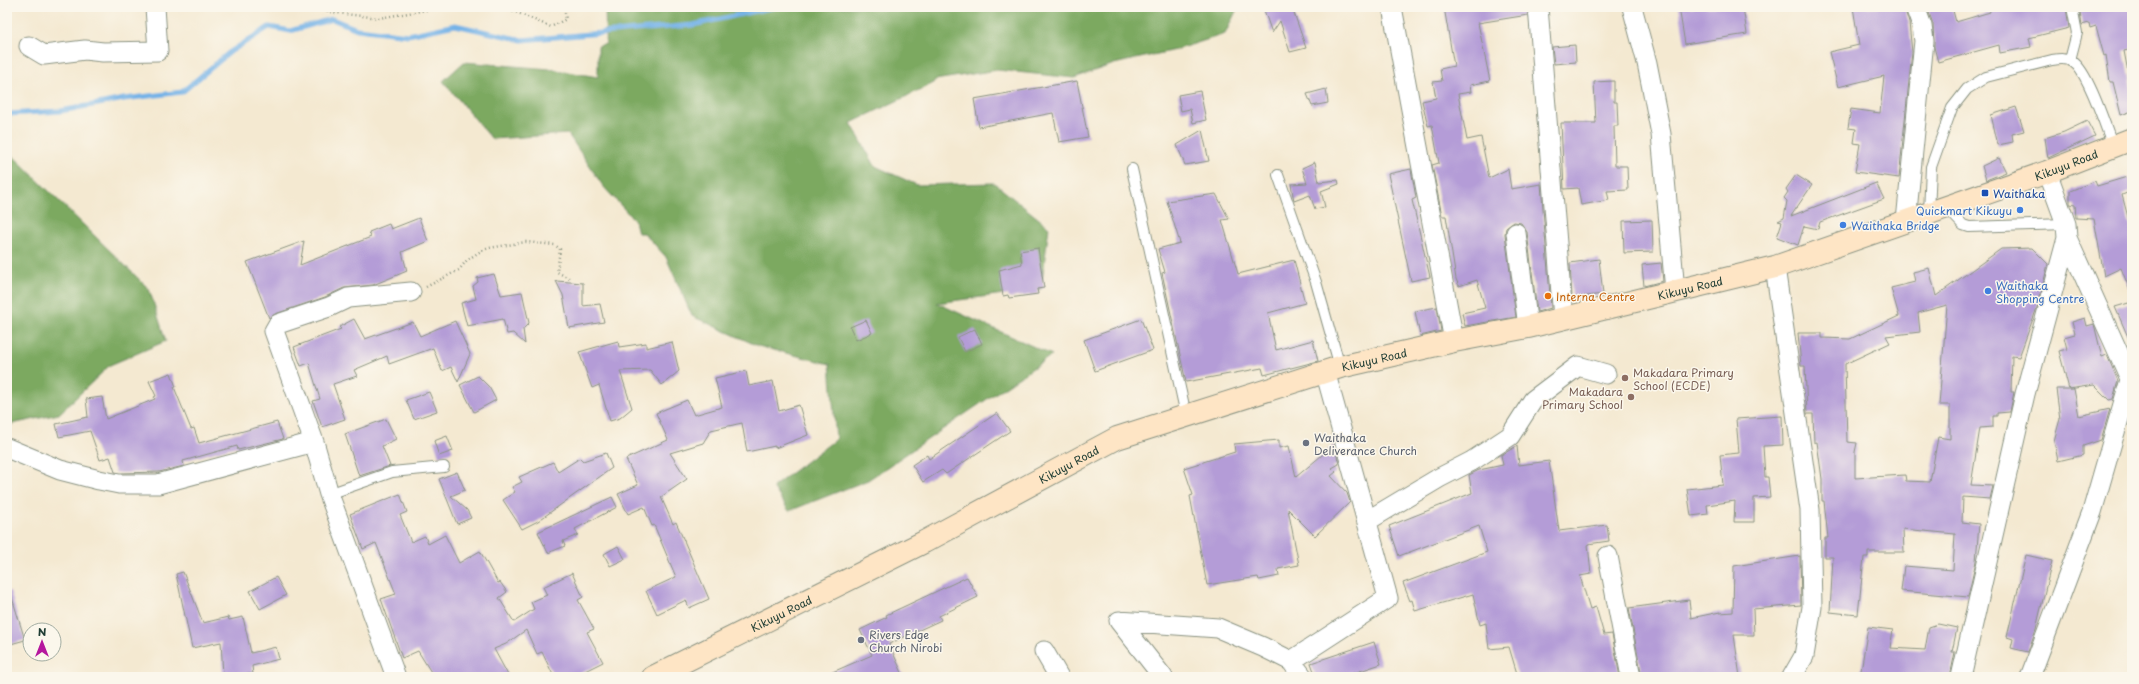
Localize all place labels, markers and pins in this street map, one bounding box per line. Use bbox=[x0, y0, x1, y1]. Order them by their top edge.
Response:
place label: Waithaka bbox=[1993, 185, 2045, 202]
marker: Waithaka bbox=[1980, 188, 1990, 198]
place label: Quickmart Kikuyu bbox=[1916, 202, 2012, 219]
marker: Quickmart Kikuyu bbox=[2015, 205, 2025, 215]
place label: Waithaka Bridge bbox=[1851, 217, 1940, 234]
marker: Waithaka Bridge bbox=[1838, 220, 1848, 230]
place label: Waithaka Shopping Centre bbox=[1996, 277, 2084, 307]
marker: Waithaka Shopping Centre bbox=[1983, 286, 1993, 296]
place label: Interna Centre bbox=[1556, 288, 1635, 305]
marker: Interna Centre bbox=[1543, 291, 1553, 301]
place label: Makadara Primary School (ECDE) bbox=[1633, 364, 1734, 394]
marker: Makadara Primary School (ECDE) bbox=[1620, 373, 1630, 383]
place label: Makadara Primary School bbox=[1542, 383, 1623, 413]
marker: Makadara Primary School bbox=[1626, 392, 1636, 402]
place label: Waithaka Deliverance Church bbox=[1314, 429, 1417, 459]
marker: Waithaka Deliverance Church bbox=[1301, 438, 1311, 448]
place label: Rivers Edge Church Nirobi bbox=[869, 626, 942, 656]
marker: Rivers Edge Church Nirobi bbox=[856, 635, 866, 645]

